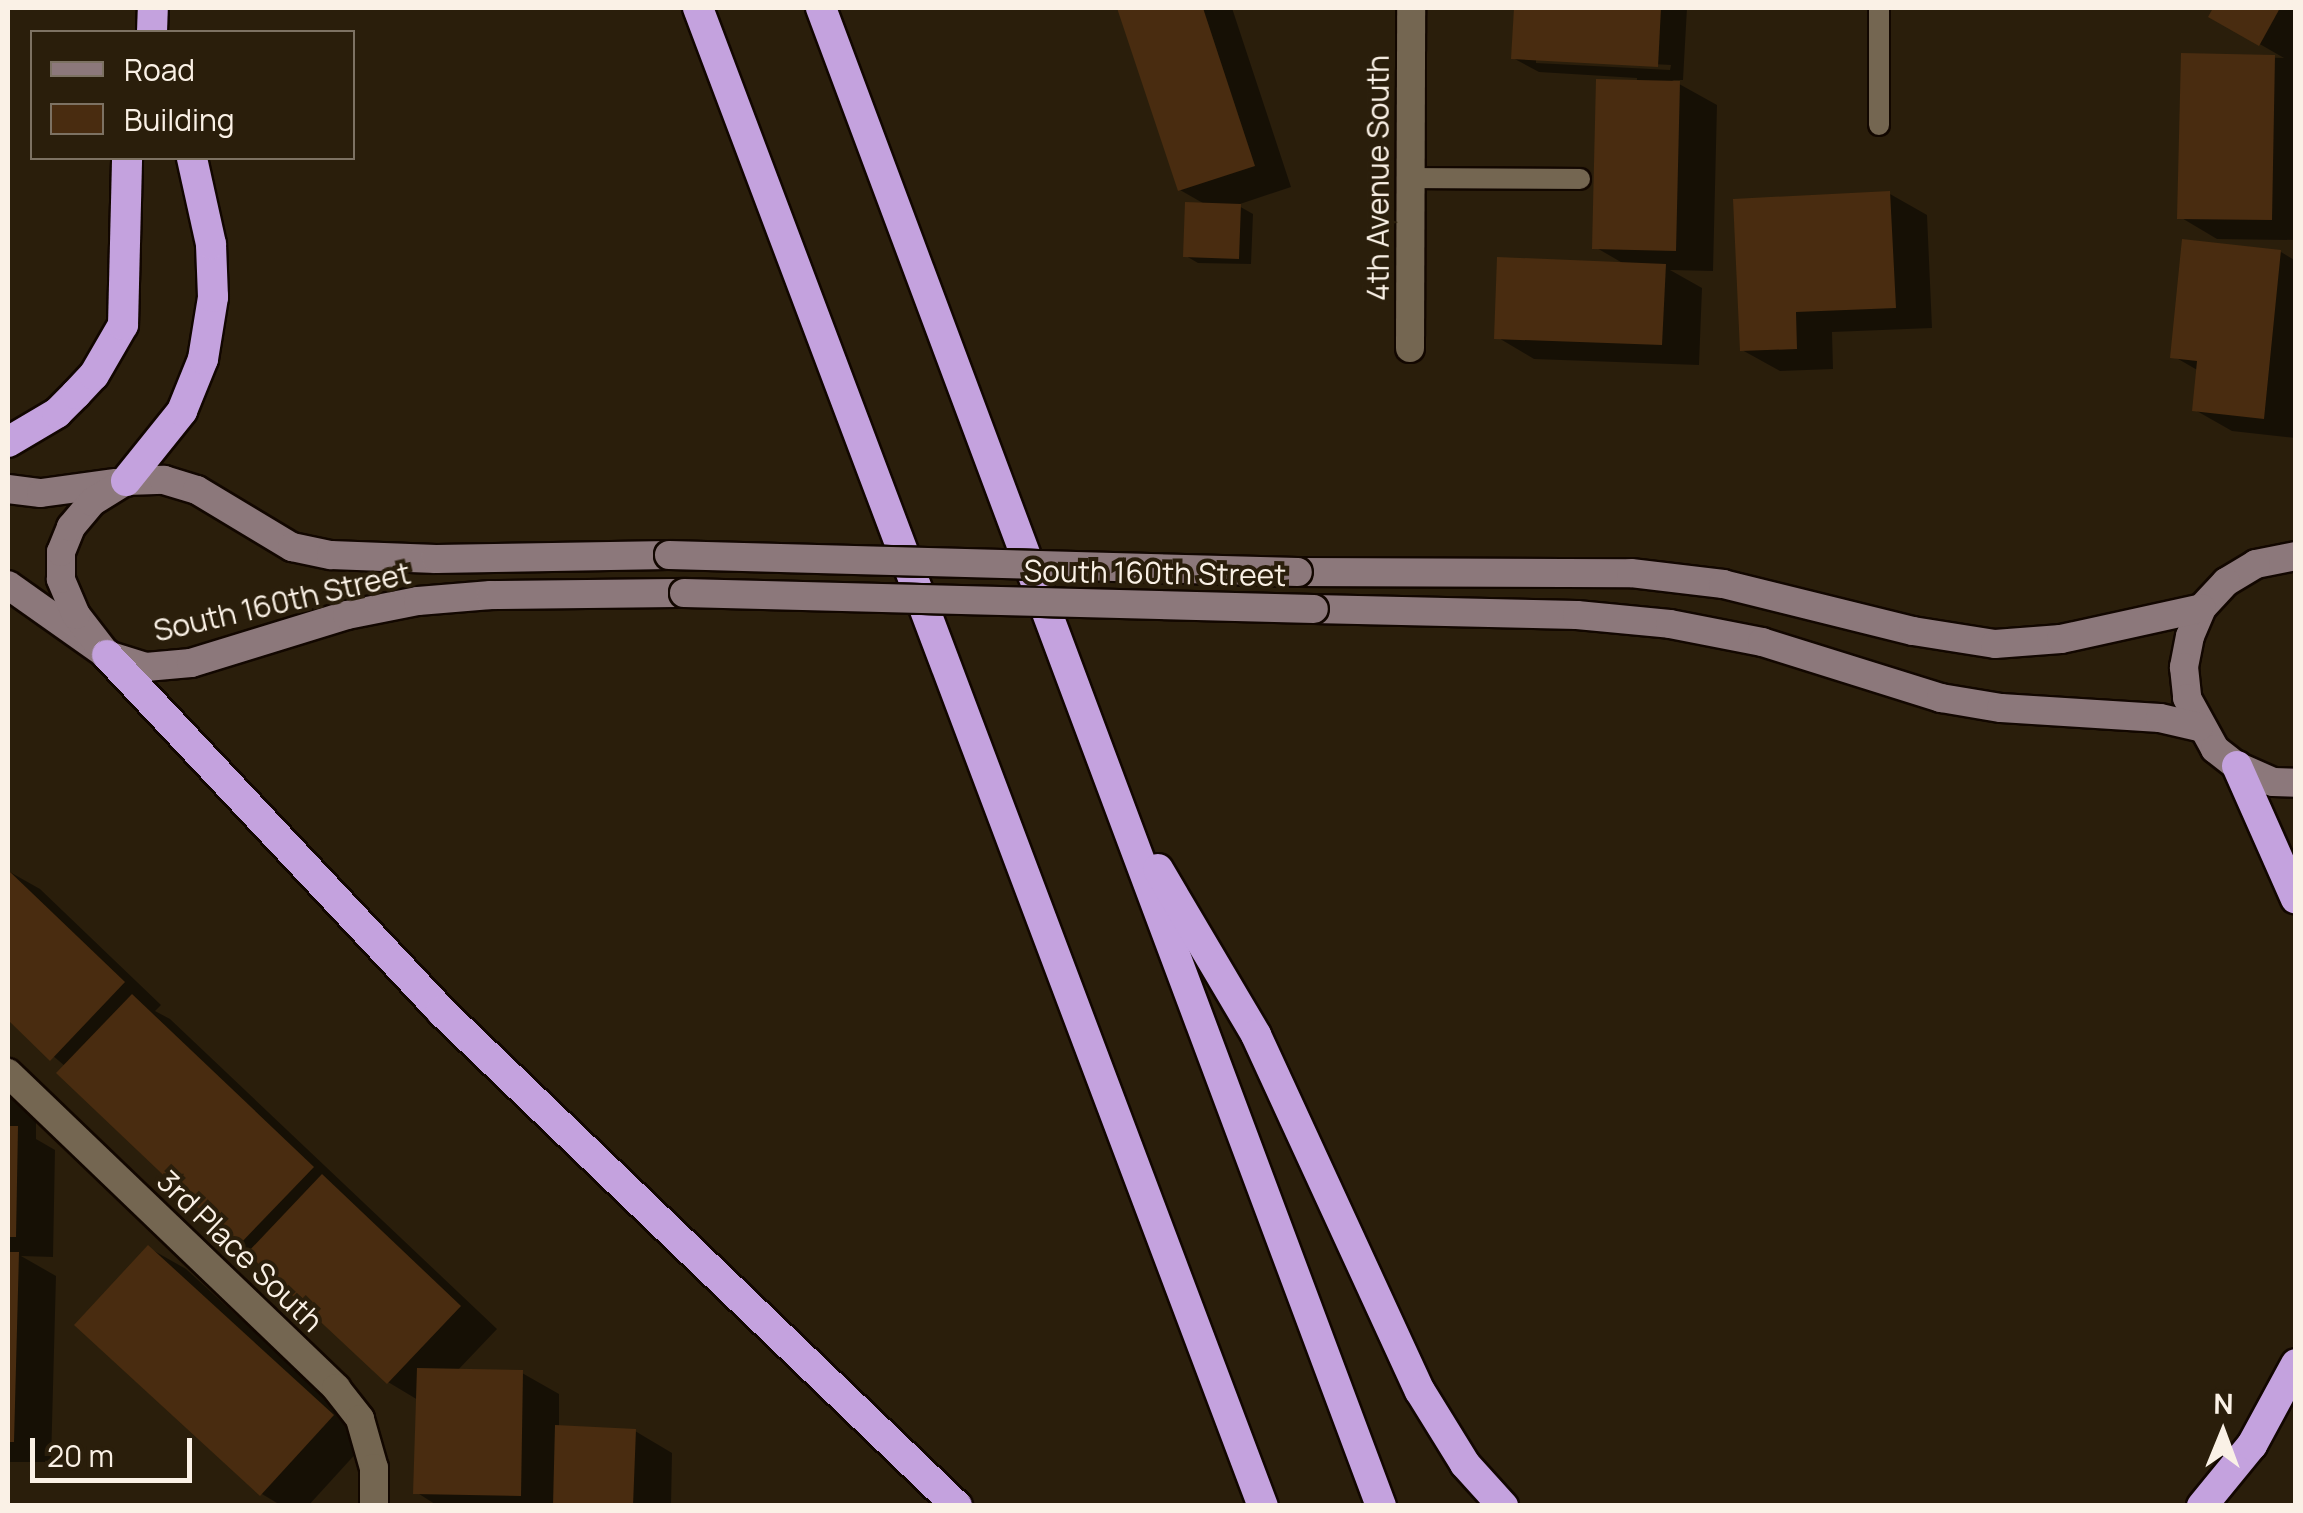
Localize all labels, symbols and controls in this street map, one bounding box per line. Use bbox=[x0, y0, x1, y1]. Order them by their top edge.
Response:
legend bbox=[30, 30, 355, 160]
text: Road bbox=[124, 49, 195, 90]
street label: 4th Avenue South bbox=[1360, 55, 1396, 301]
text: Building bbox=[124, 99, 235, 140]
street label: South 160th Street bbox=[1023, 553, 1287, 593]
street label: South 160th Street bbox=[150, 555, 414, 649]
street label: 3rd Place South bbox=[150, 1163, 330, 1339]
north arrow bbox=[2173, 1383, 2273, 1483]
text: N bbox=[2213, 1384, 2234, 1422]
scale bar bbox=[35, 1418, 198, 1480]
text: 20 m bbox=[47, 1435, 114, 1476]

